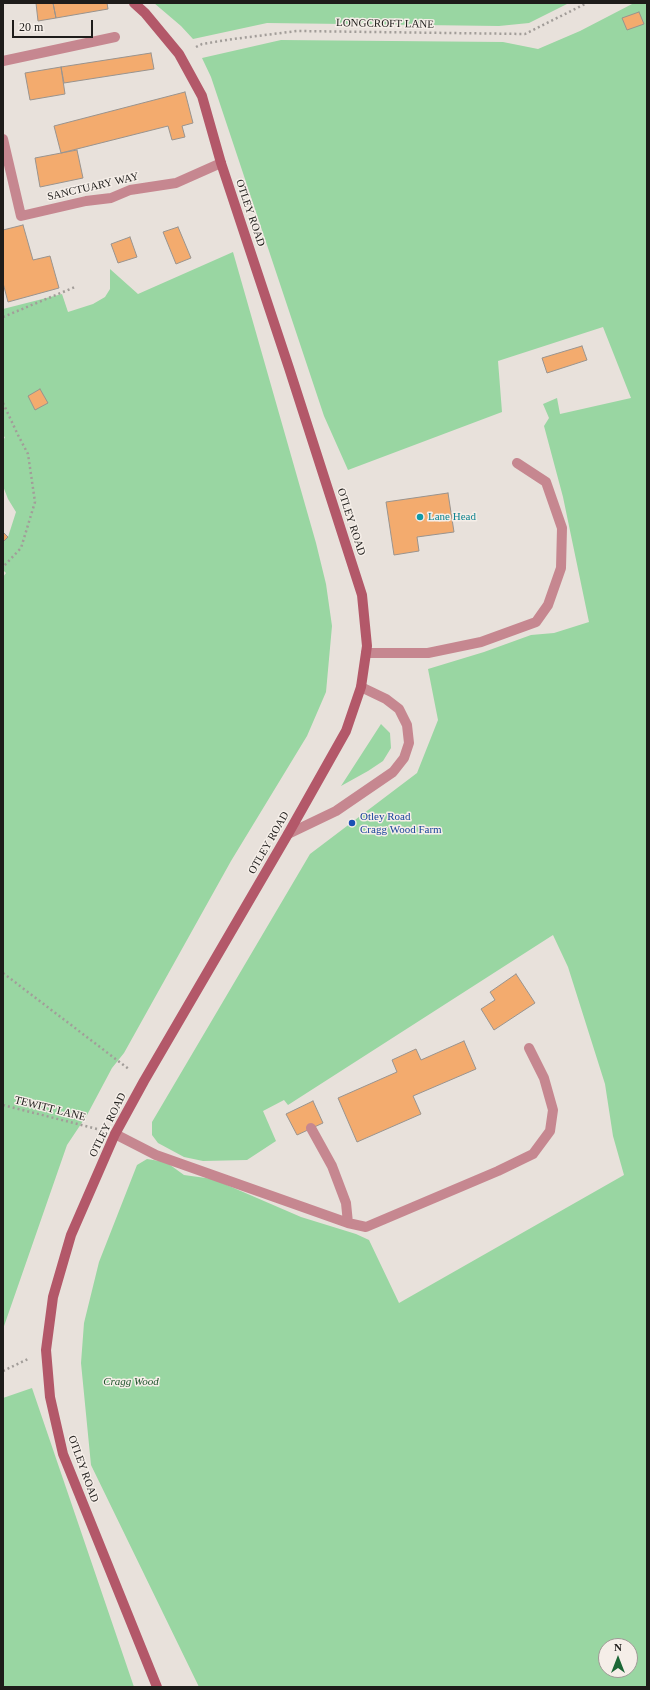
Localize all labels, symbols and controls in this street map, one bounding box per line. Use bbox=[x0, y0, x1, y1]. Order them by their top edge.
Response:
scale bar bbox=[14, 12, 95, 38]
street label: LONGCROFT LANE bbox=[336, 17, 434, 31]
text: 20 m bbox=[19, 20, 43, 34]
street label: SANCTUARY WAY bbox=[46, 170, 140, 204]
street label: OTLEY ROAD bbox=[232, 178, 268, 248]
street label: OTLEY ROAD bbox=[334, 487, 368, 557]
place label: Lane Head bbox=[428, 510, 476, 524]
marker: Lane Head bbox=[415, 512, 425, 522]
street label: OTLEY ROAD bbox=[246, 809, 292, 877]
place label: Otley Road Cragg Wood Farm bbox=[360, 810, 442, 836]
marker: Otley Road Cragg Wood Farm bbox=[347, 818, 357, 828]
street label: OTLEY ROAD bbox=[87, 1091, 129, 1159]
street label: TEWITT LANE bbox=[13, 1094, 87, 1124]
park label: Cragg Wood bbox=[103, 1375, 159, 1389]
street label: OTLEY ROAD bbox=[65, 1434, 101, 1504]
north arrow bbox=[598, 1638, 638, 1678]
text: N bbox=[614, 1641, 622, 1653]

